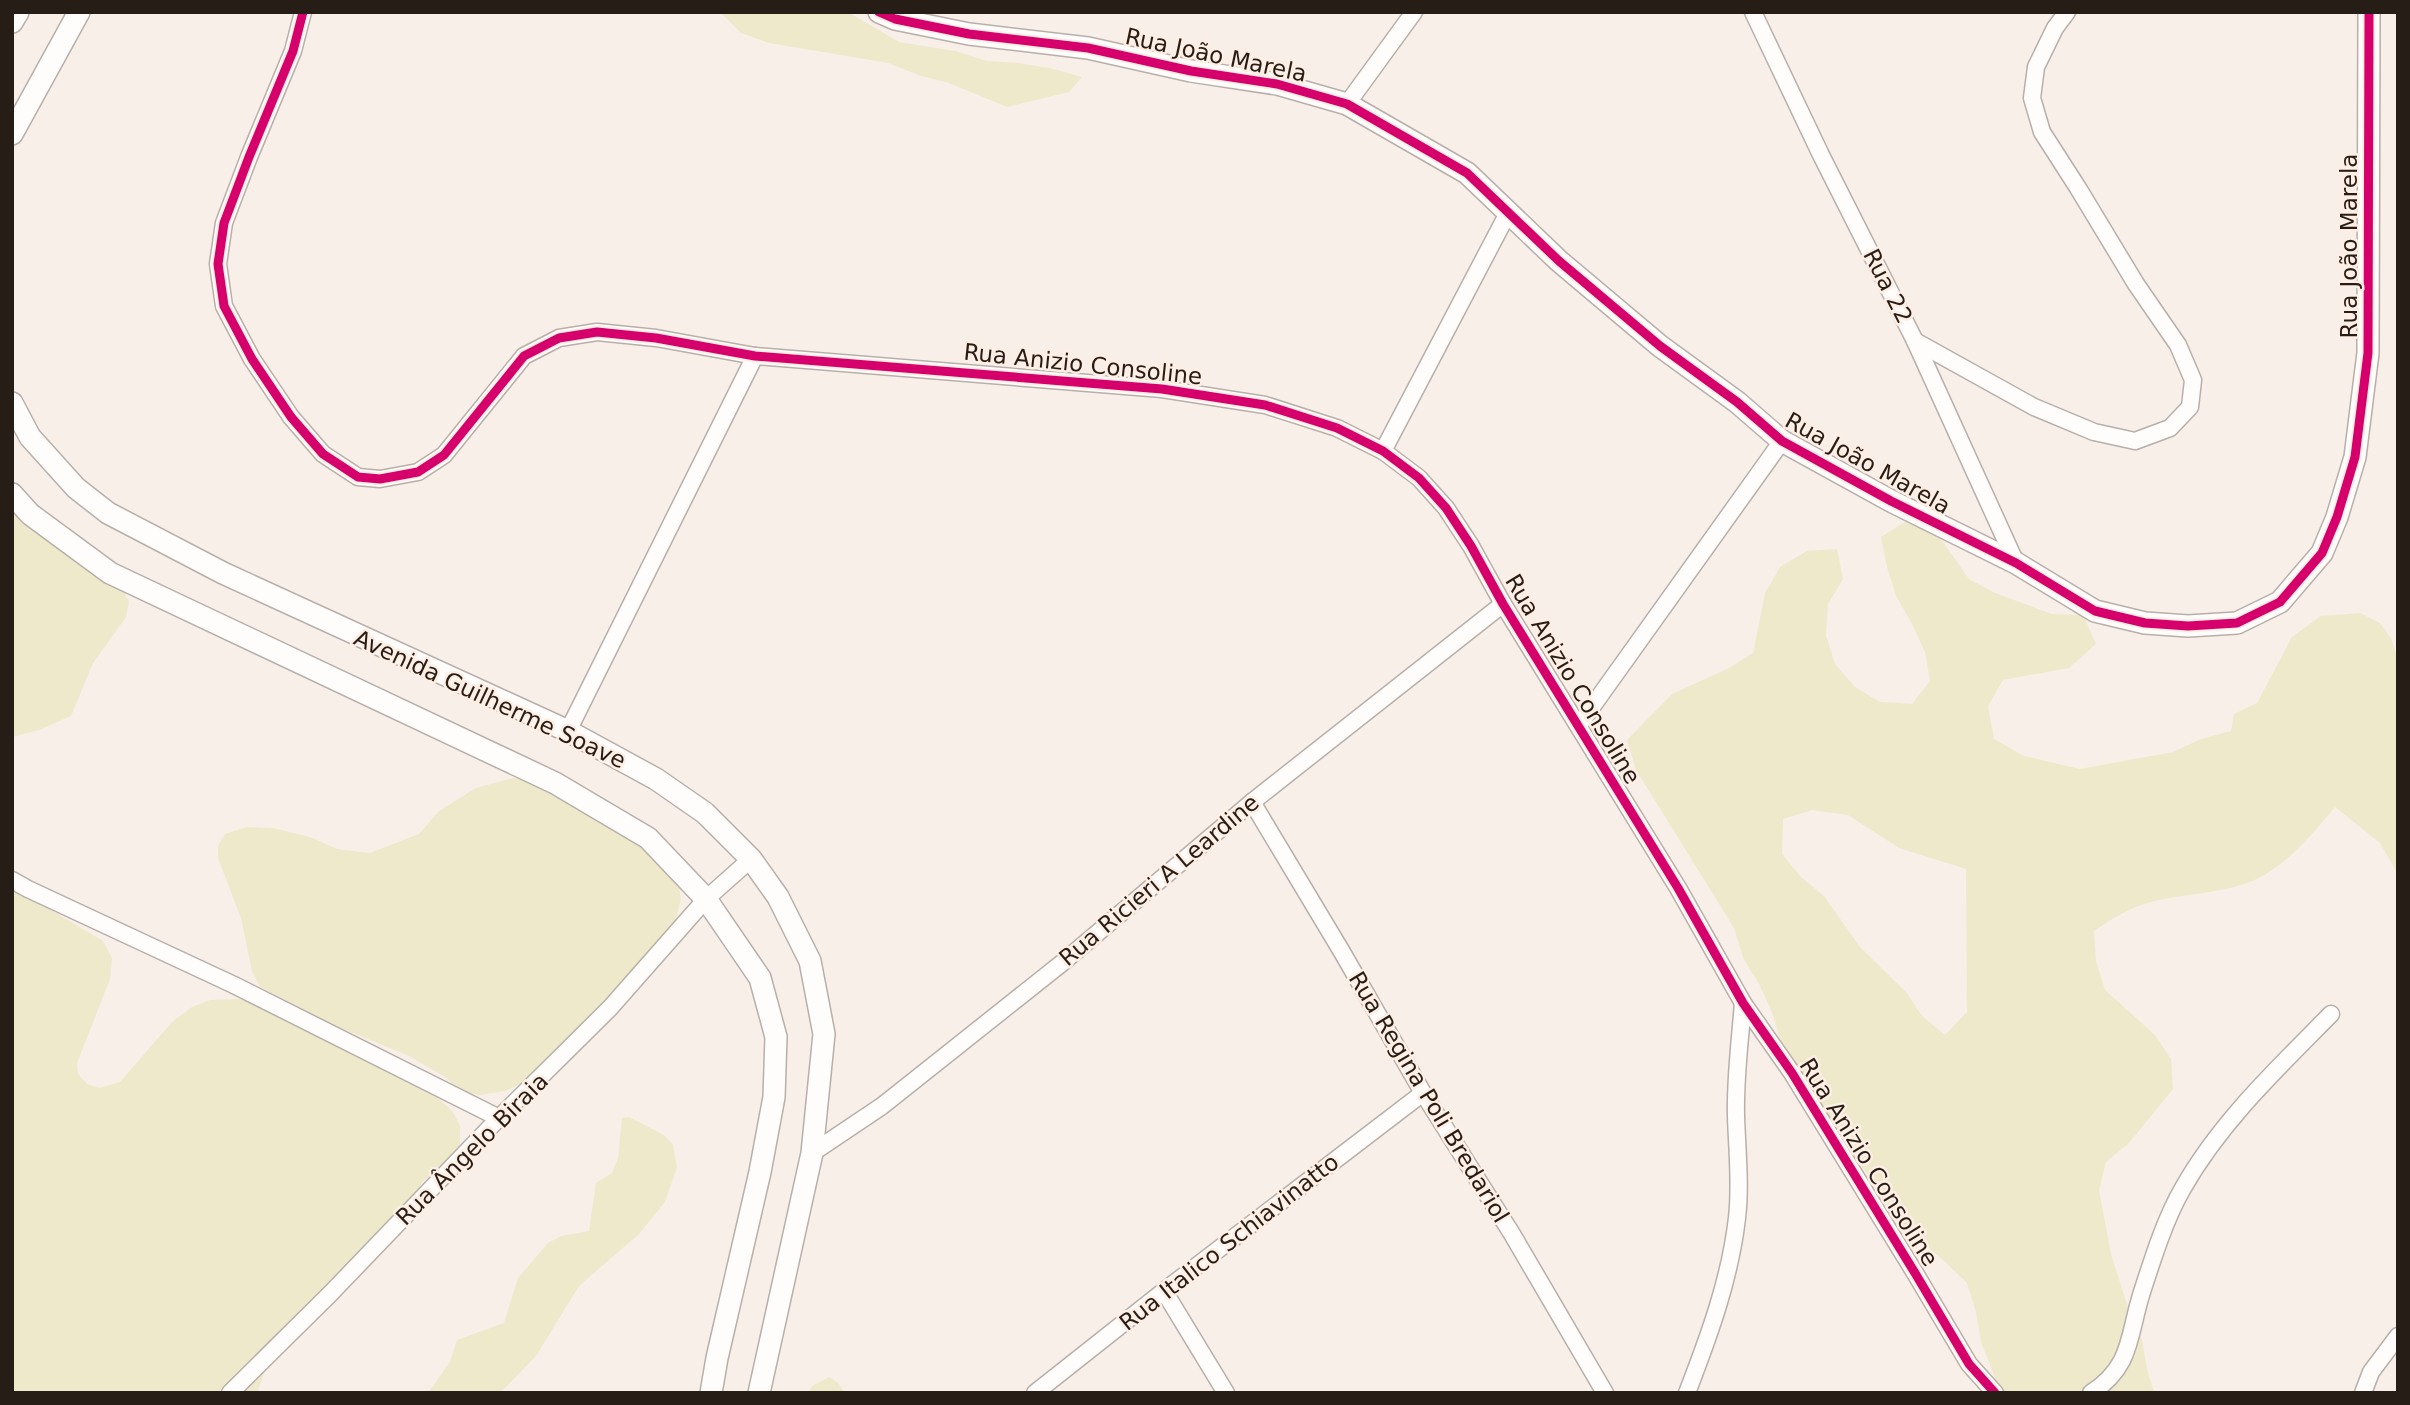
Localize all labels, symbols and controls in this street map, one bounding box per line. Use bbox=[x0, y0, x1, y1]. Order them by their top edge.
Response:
street label: Rua João Marela bbox=[1123, 23, 1309, 87]
street label: Rua João Marela bbox=[2336, 154, 2362, 338]
street label: Rua 22 bbox=[1858, 244, 1918, 328]
street label: Rua Anizio Consoline bbox=[962, 339, 1204, 389]
street label: Rua João Marela bbox=[1781, 407, 1955, 519]
street label: Rua Anizio Consoline bbox=[1500, 570, 1646, 788]
street label: Avenida Guilherme Soave bbox=[350, 625, 630, 773]
street label: Rua Ricieri A Leardine bbox=[1054, 789, 1264, 971]
street label: Rua Regina Poli Bredariol bbox=[1344, 967, 1514, 1227]
street label: Rua Anizio Consoline bbox=[1794, 1053, 1944, 1271]
street label: Rua Ângelo Biraia bbox=[390, 1067, 553, 1230]
street label: Rua Italico Schiavinatto bbox=[1114, 1148, 1344, 1336]

